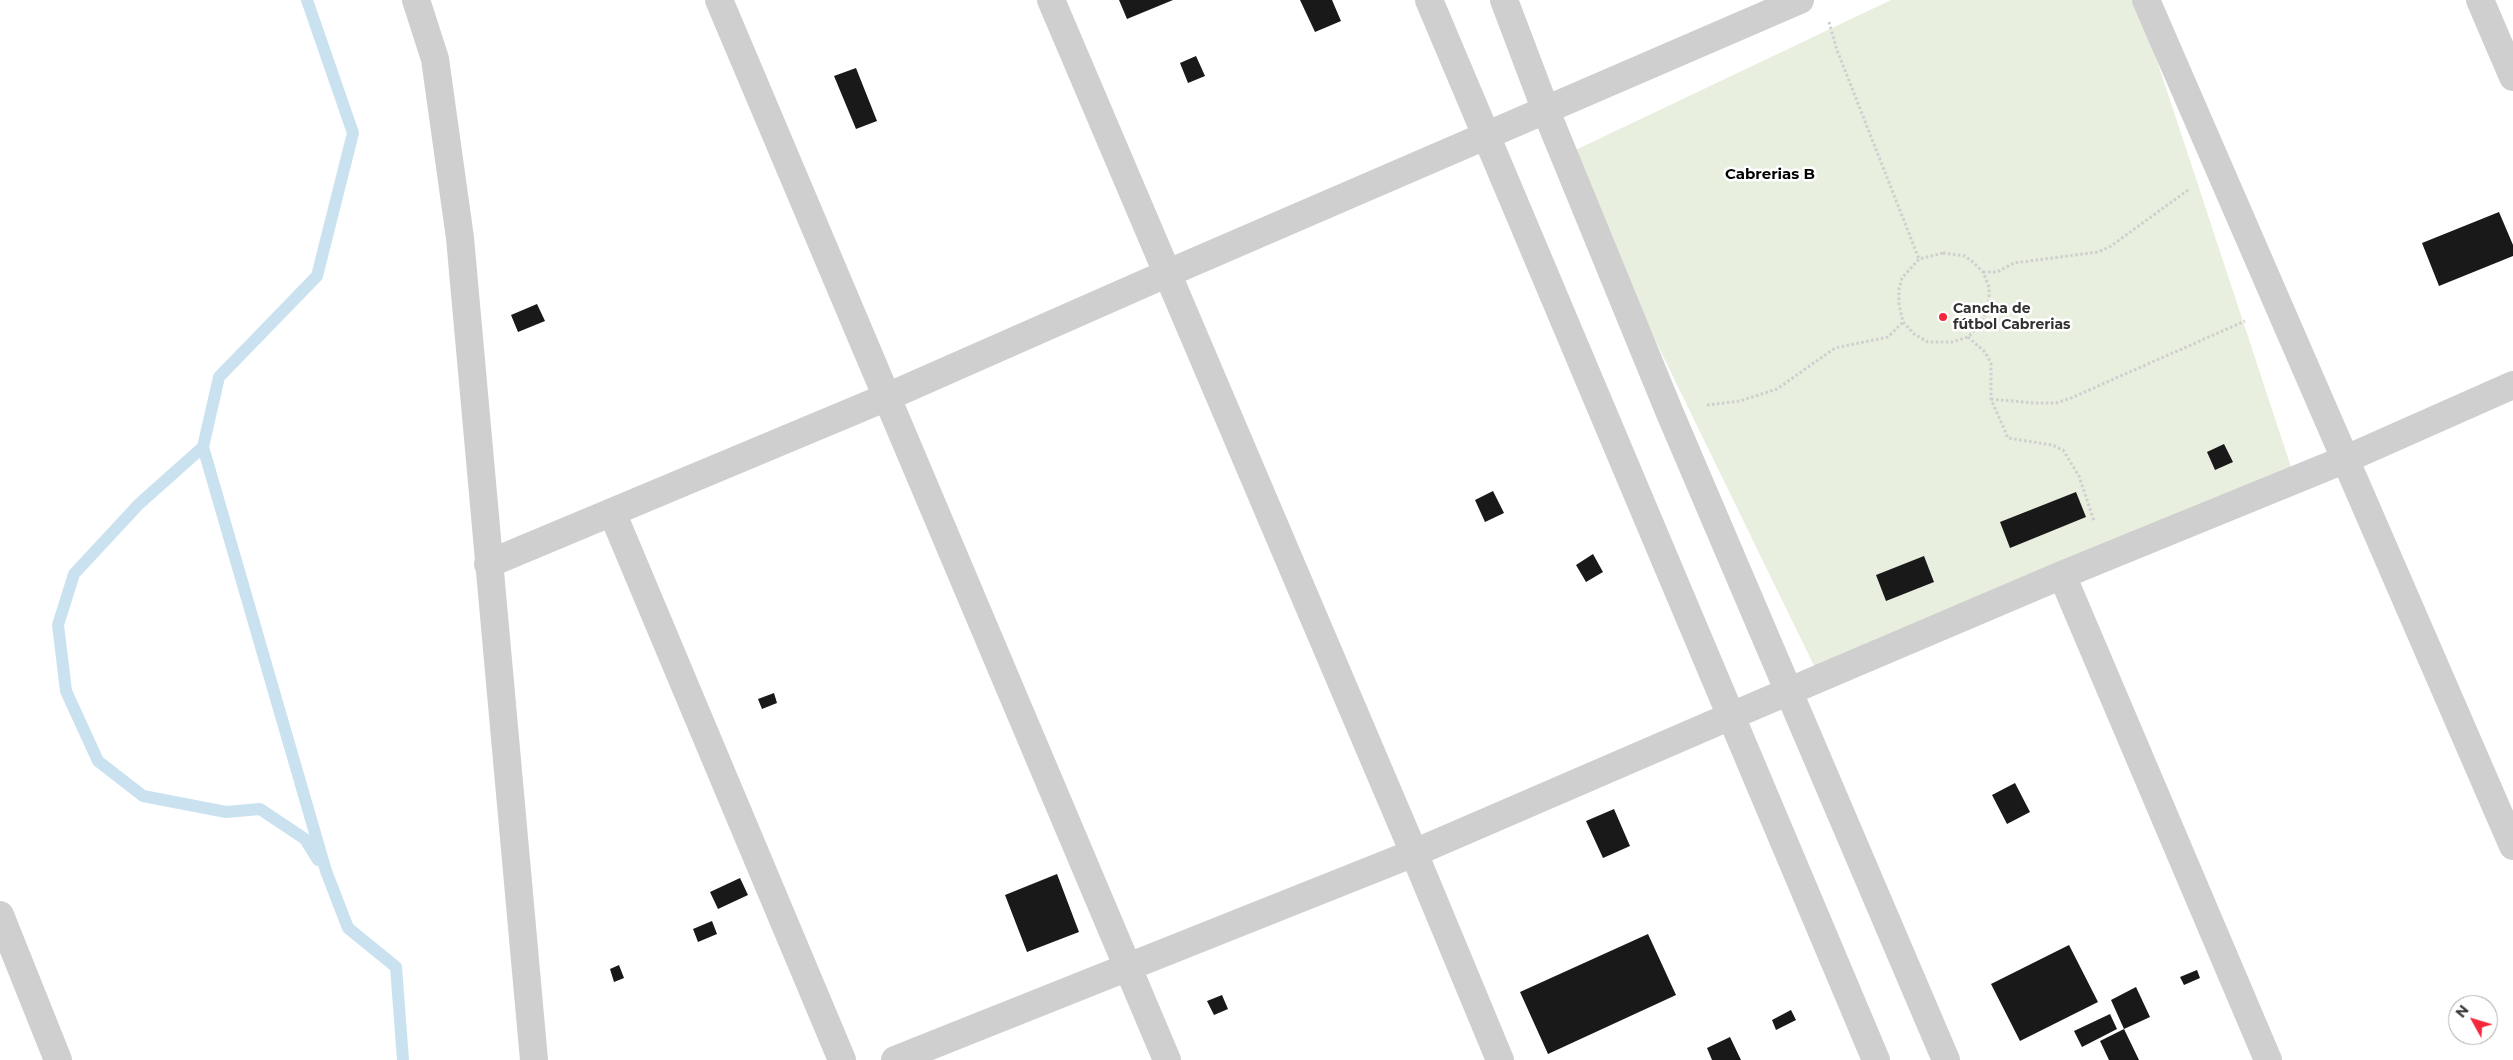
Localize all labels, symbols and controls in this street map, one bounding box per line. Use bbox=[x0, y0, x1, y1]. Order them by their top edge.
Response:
district label: Cabrerias B bbox=[1725, 166, 1815, 184]
place label: Cancha de fútbol Cabrerias bbox=[1953, 301, 2071, 334]
marker: Cancha de fútbol Cabrerias bbox=[1937, 311, 1949, 323]
north arrow bbox=[2448, 995, 2498, 1045]
text: N bbox=[2452, 1001, 2473, 1021]

